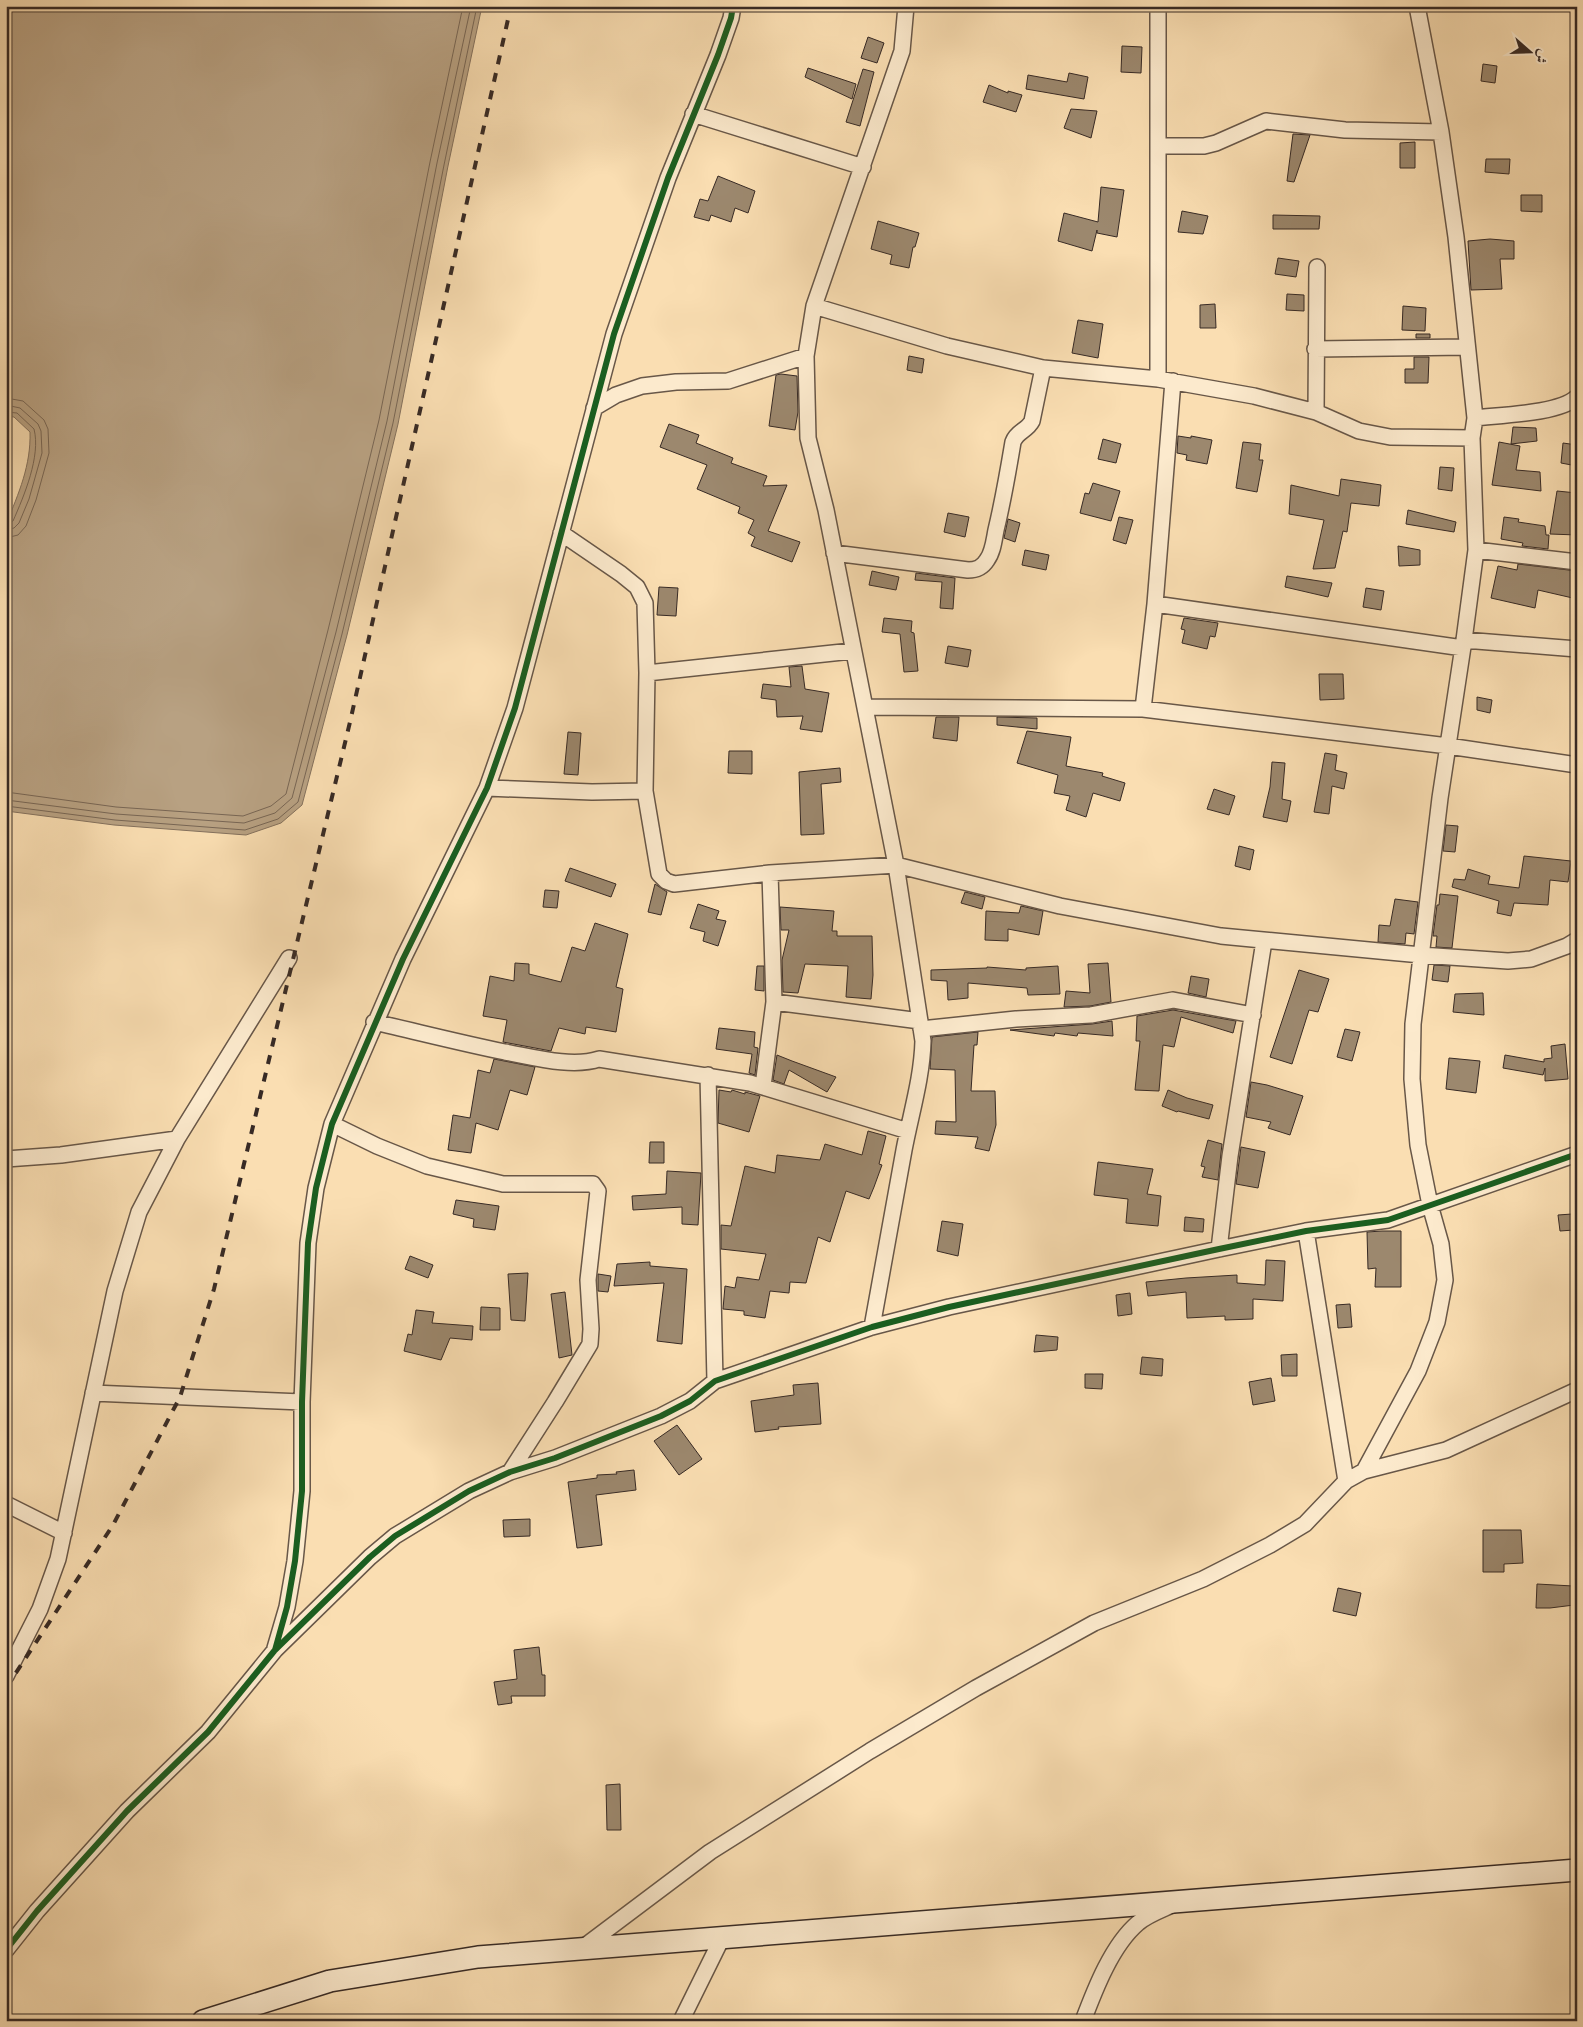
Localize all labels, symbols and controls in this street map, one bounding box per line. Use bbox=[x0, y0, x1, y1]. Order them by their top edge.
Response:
north arrow bbox=[1506, 28, 1556, 78]
text: ش bbox=[1530, 46, 1552, 66]

